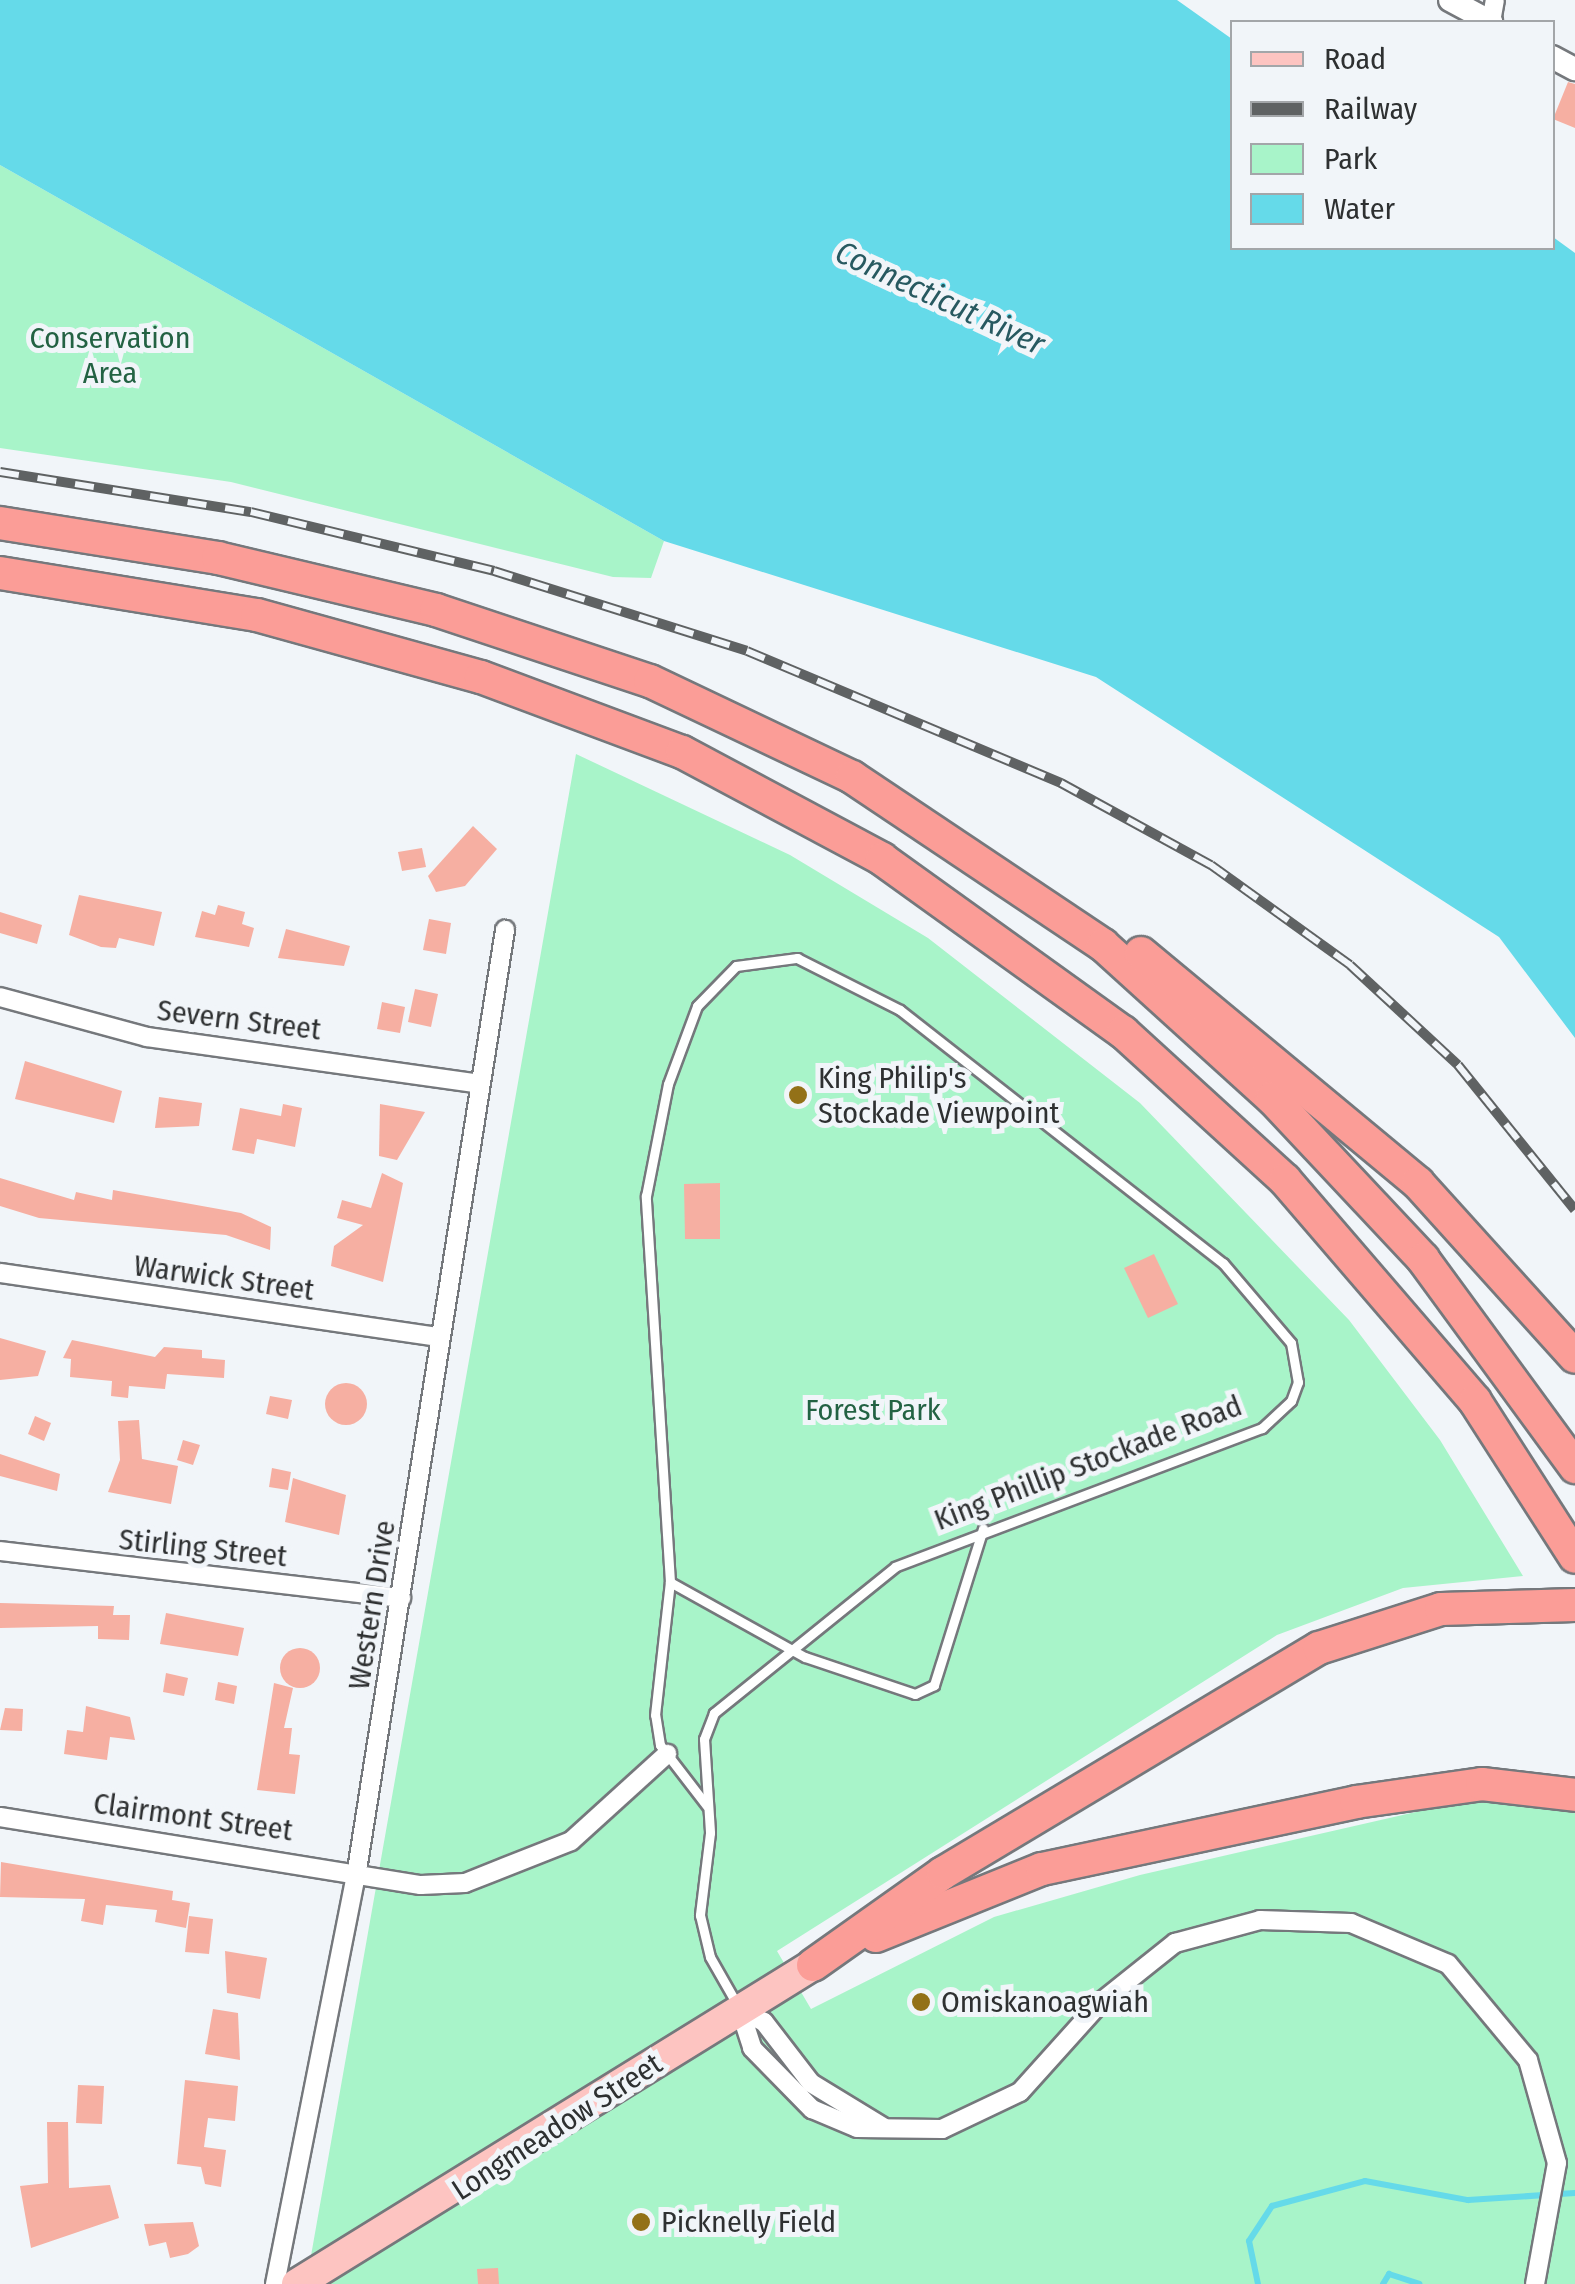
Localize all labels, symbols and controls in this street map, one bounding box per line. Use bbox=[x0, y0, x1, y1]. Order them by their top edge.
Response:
legend bbox=[1230, 20, 1555, 250]
text: Road bbox=[1324, 41, 1386, 77]
text: Railway bbox=[1324, 91, 1417, 127]
text: Park bbox=[1324, 141, 1377, 177]
text: Water bbox=[1324, 191, 1395, 227]
water label: Connecticut River bbox=[829, 233, 1051, 363]
park label: Conservation Area bbox=[30, 320, 190, 390]
street label: Severn Street bbox=[155, 992, 323, 1048]
place label: King Philip's Stockade Viewpoint bbox=[818, 1060, 1059, 1130]
marker: King Philip's Stockade Viewpoint bbox=[787, 1084, 809, 1106]
street label: Warwick Street bbox=[132, 1248, 316, 1308]
street label: King Phillip Stockade Road bbox=[929, 1388, 1247, 1538]
park label: Forest Park bbox=[805, 1392, 941, 1428]
street label: Western Drive bbox=[341, 1518, 403, 1692]
street label: Stirling Street bbox=[117, 1521, 289, 1575]
street label: Clairmont Street bbox=[91, 1785, 295, 1849]
place label: Omiskanoagwiah bbox=[941, 1984, 1149, 2020]
marker: Omiskanoagwiah bbox=[910, 1991, 932, 2013]
street label: Longmeadow Street bbox=[445, 2046, 669, 2208]
place label: Picknelly Field bbox=[661, 2204, 836, 2240]
marker: Picknelly Field bbox=[630, 2211, 652, 2233]

